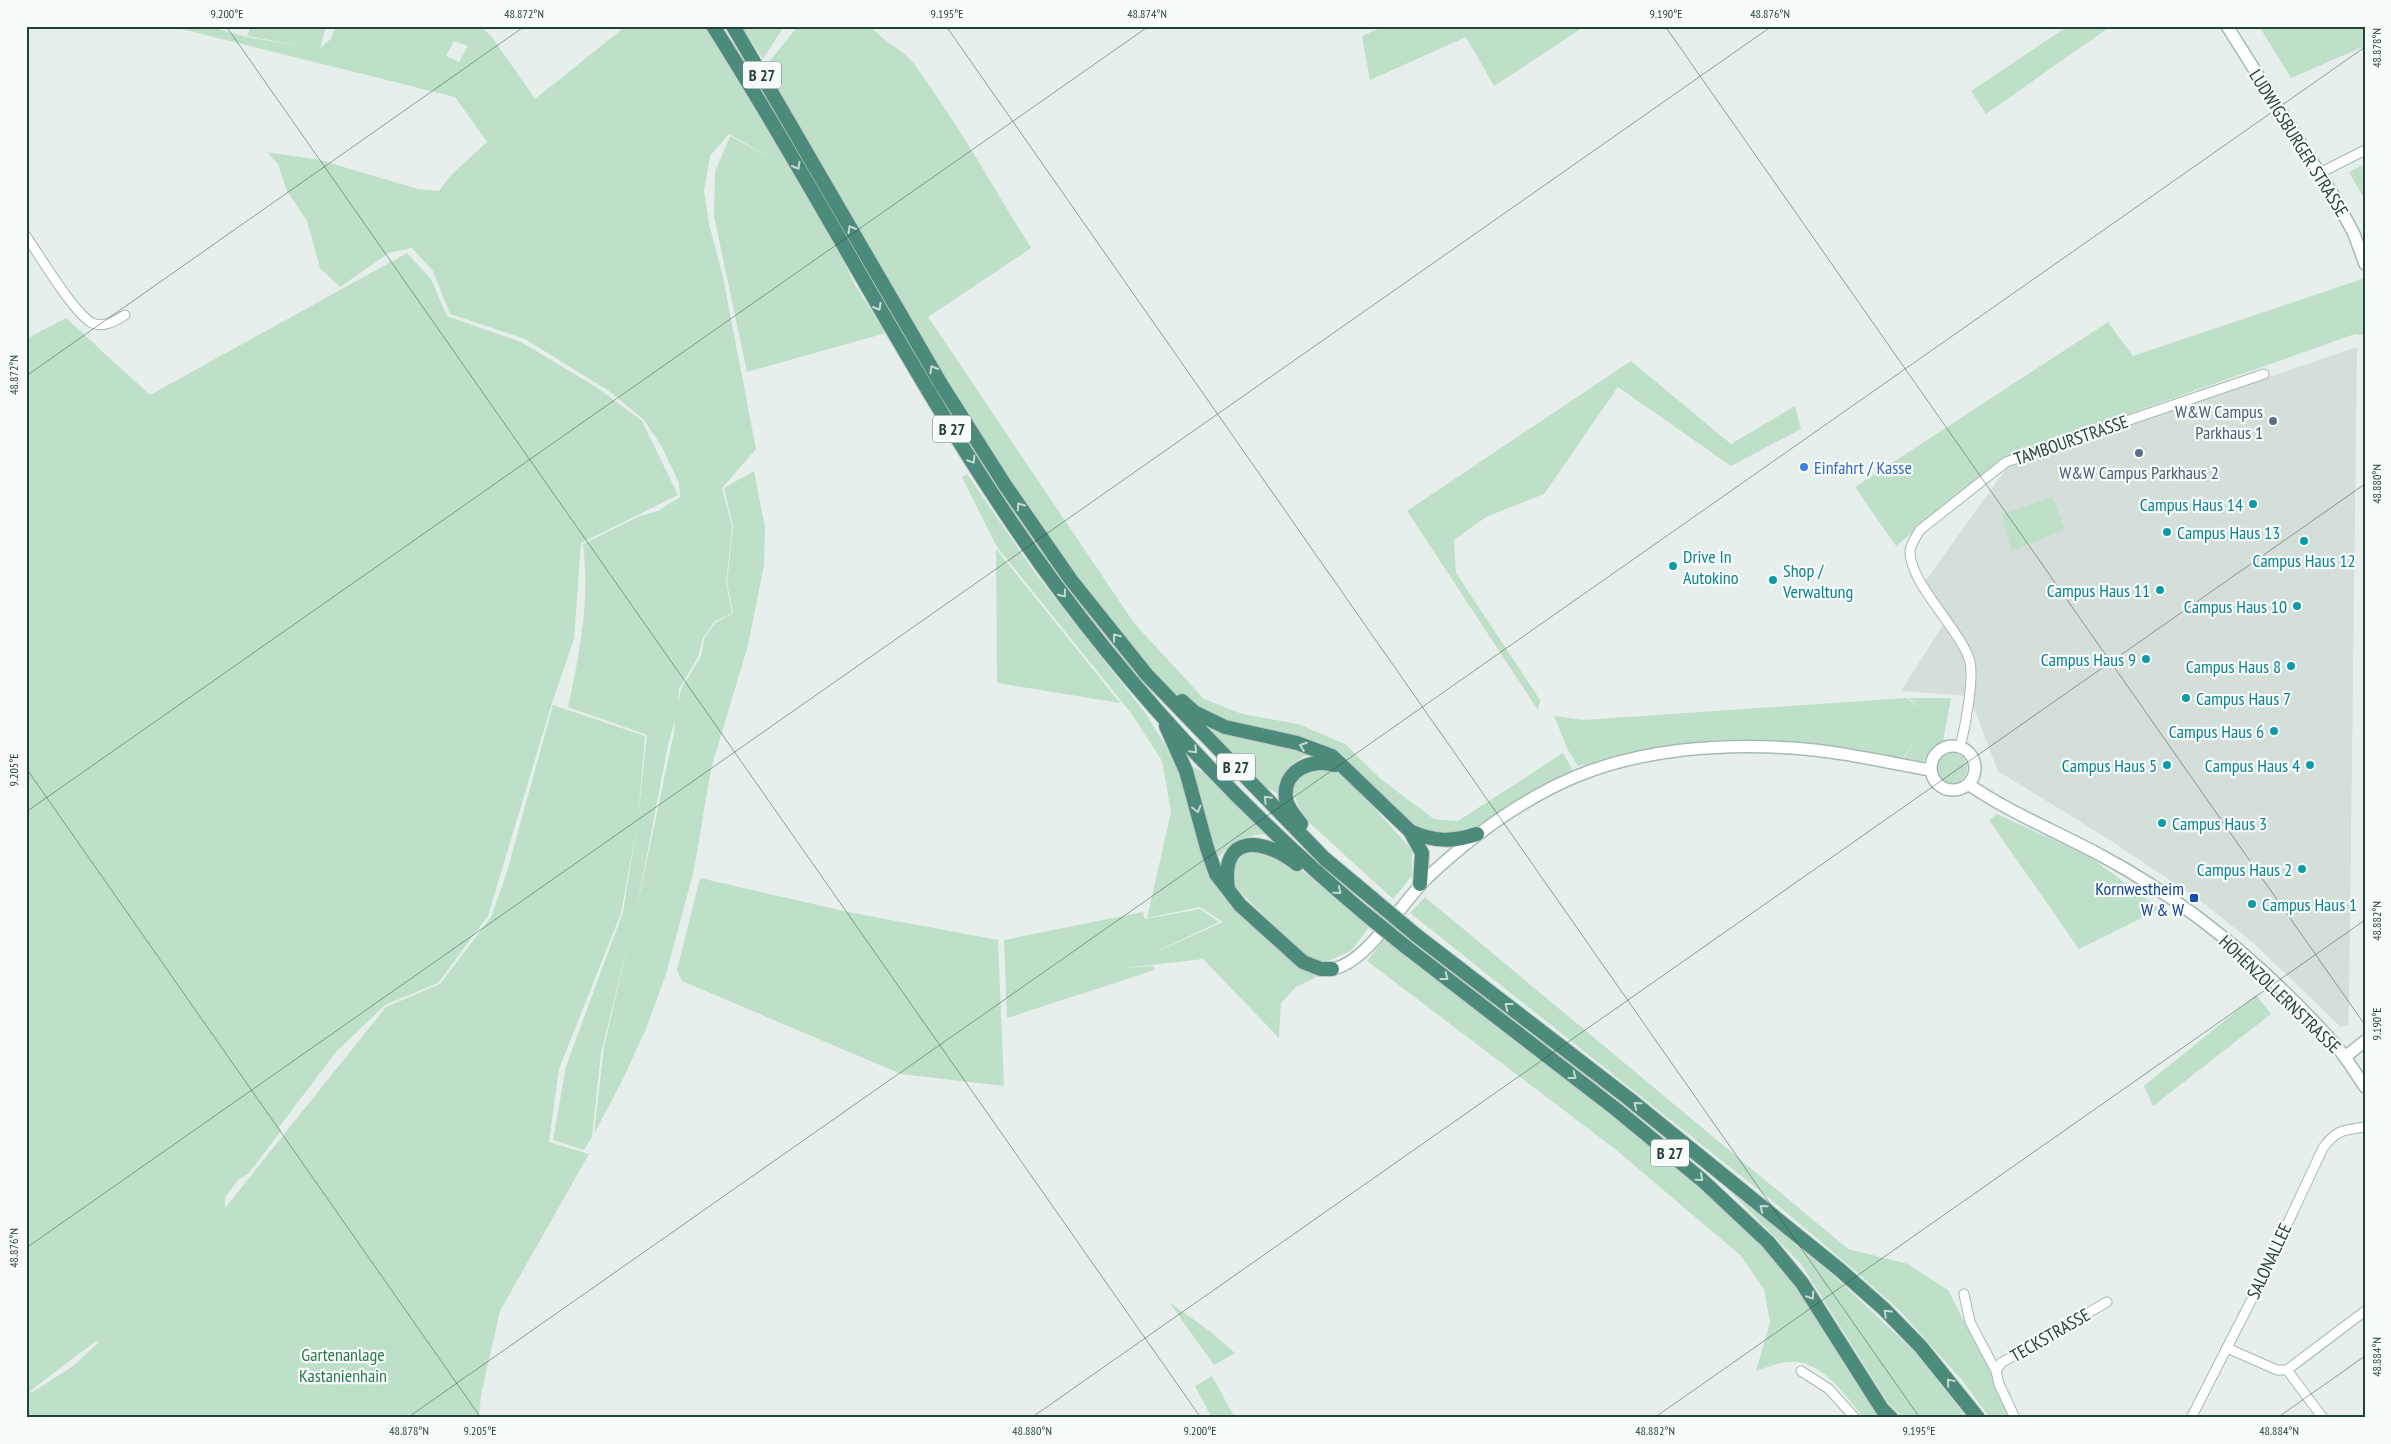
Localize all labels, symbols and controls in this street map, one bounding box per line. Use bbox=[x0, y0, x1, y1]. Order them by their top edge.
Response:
text: 9.200°E bbox=[211, 6, 244, 21]
text: 48.872°N bbox=[504, 6, 544, 21]
text: 9.195°E bbox=[931, 6, 964, 21]
text: 48.874°N bbox=[1127, 6, 1167, 21]
text: 9.190°E bbox=[1650, 6, 1683, 21]
text: 48.876°N bbox=[1750, 6, 1790, 21]
text: 48.878°N bbox=[2369, 28, 2384, 68]
road number: B 27 bbox=[743, 62, 781, 88]
street label: LUDWIGSBURGER STRASSE bbox=[2244, 65, 2354, 221]
one-way arrow bbox=[791, 160, 801, 169]
one-way arrow bbox=[847, 225, 857, 234]
one-way arrow bbox=[872, 301, 882, 310]
text: 48.872°N bbox=[6, 355, 21, 395]
one-way arrow bbox=[929, 366, 939, 375]
place label: W&W Campus Parkhaus 1 bbox=[2175, 400, 2263, 444]
street label: TAMBOURSTRASSE bbox=[2011, 410, 2131, 470]
marker: W&W Campus Parkhaus 1 bbox=[2267, 415, 2279, 427]
road number: B 27 bbox=[933, 416, 971, 442]
marker: W&W Campus Parkhaus 2 bbox=[2133, 447, 2145, 459]
one-way arrow bbox=[965, 455, 975, 464]
place label: Einfahrt / Kasse bbox=[1814, 456, 1912, 479]
marker: Einfahrt / Kasse bbox=[1798, 461, 1810, 473]
place label: W&W Campus Parkhaus 2 bbox=[2059, 461, 2219, 484]
text: 48.880°N bbox=[2369, 464, 2384, 504]
place label: Campus Haus 14 bbox=[2140, 493, 2243, 516]
marker: Campus Haus 14 bbox=[2247, 498, 2259, 510]
one-way arrow bbox=[1017, 503, 1026, 512]
place label: Campus Haus 13 bbox=[2177, 521, 2280, 544]
marker: Campus Haus 13 bbox=[2161, 526, 2173, 538]
marker: Campus Haus 12 bbox=[2298, 535, 2310, 547]
place label: Drive In Autokino bbox=[1683, 545, 1739, 589]
place label: Campus Haus 12 bbox=[2252, 549, 2356, 572]
place label: Shop / Verwaltung bbox=[1782, 559, 1853, 603]
marker: Drive In Autokino bbox=[1667, 560, 1679, 572]
marker: Shop / Verwaltung bbox=[1767, 574, 1779, 586]
place label: Campus Haus 11 bbox=[2047, 579, 2150, 602]
marker: Campus Haus 11 bbox=[2154, 584, 2166, 596]
one-way arrow bbox=[1058, 589, 1067, 598]
place label: Campus Haus 10 bbox=[2184, 595, 2287, 618]
marker: Campus Haus 10 bbox=[2291, 600, 2303, 612]
one-way arrow bbox=[1113, 634, 1122, 643]
place label: Campus Haus 9 bbox=[2041, 648, 2136, 671]
marker: Campus Haus 9 bbox=[2140, 653, 2152, 665]
place label: Campus Haus 8 bbox=[2186, 655, 2281, 678]
marker: Campus Haus 8 bbox=[2285, 660, 2297, 672]
place label: Campus Haus 7 bbox=[2196, 687, 2291, 710]
marker: Campus Haus 7 bbox=[2180, 692, 2192, 704]
place label: Campus Haus 6 bbox=[2169, 720, 2264, 743]
marker: Campus Haus 6 bbox=[2268, 725, 2280, 737]
one-way arrow bbox=[1299, 741, 1308, 751]
one-way arrow bbox=[1188, 745, 1197, 754]
text: 9.205°E bbox=[6, 754, 21, 787]
road number: B 27 bbox=[1217, 754, 1255, 780]
place label: Campus Haus 5 bbox=[2062, 754, 2157, 777]
place label: Campus Haus 4 bbox=[2205, 754, 2300, 777]
marker: Campus Haus 5 bbox=[2161, 759, 2173, 771]
marker: Campus Haus 4 bbox=[2304, 759, 2316, 771]
one-way arrow bbox=[1264, 795, 1273, 804]
one-way arrow bbox=[1191, 805, 1202, 814]
place label: Campus Haus 3 bbox=[2172, 812, 2267, 835]
marker: Campus Haus 3 bbox=[2156, 817, 2168, 829]
place label: Campus Haus 2 bbox=[2197, 858, 2292, 881]
marker: Campus Haus 2 bbox=[2296, 863, 2308, 875]
place label: Kornwestheim W & W bbox=[2095, 877, 2184, 921]
one-way arrow bbox=[1332, 885, 1341, 894]
marker: Kornwestheim W & W bbox=[2188, 892, 2200, 904]
place label: Campus Haus 1 bbox=[2262, 893, 2357, 916]
marker: Campus Haus 1 bbox=[2246, 898, 2258, 910]
text: 48.882°N bbox=[2369, 901, 2384, 941]
street label: HOHENZOLLERNSTRASSE bbox=[2214, 930, 2346, 1058]
one-way arrow bbox=[1439, 971, 1448, 979]
one-way arrow bbox=[1504, 1003, 1514, 1012]
text: 9.190°E bbox=[2369, 1008, 2384, 1041]
one-way arrow bbox=[1567, 1070, 1577, 1079]
one-way arrow bbox=[1634, 1103, 1643, 1111]
road number: B 27 bbox=[1651, 1140, 1689, 1166]
one-way arrow bbox=[1694, 1172, 1703, 1181]
one-way arrow bbox=[1760, 1206, 1769, 1214]
street label: SALONALLEE bbox=[2241, 1219, 2297, 1303]
text: 48.876°N bbox=[6, 1228, 21, 1268]
one-way arrow bbox=[1804, 1291, 1814, 1300]
street label: TECKSTRASSE bbox=[2006, 1303, 2094, 1367]
one-way arrow bbox=[1884, 1309, 1893, 1318]
text: 48.884°N bbox=[2369, 1337, 2384, 1377]
park label: Gartenanlage Kastanienhain bbox=[299, 1343, 387, 1387]
one-way arrow bbox=[1948, 1379, 1956, 1388]
text: 48.878°N bbox=[389, 1423, 429, 1438]
text: 9.205°E bbox=[464, 1423, 497, 1438]
text: 48.880°N bbox=[1012, 1423, 1052, 1438]
text: 9.200°E bbox=[1184, 1423, 1217, 1438]
text: 48.882°N bbox=[1635, 1423, 1675, 1438]
text: 9.195°E bbox=[1903, 1423, 1936, 1438]
text: 48.884°N bbox=[2259, 1423, 2299, 1438]

